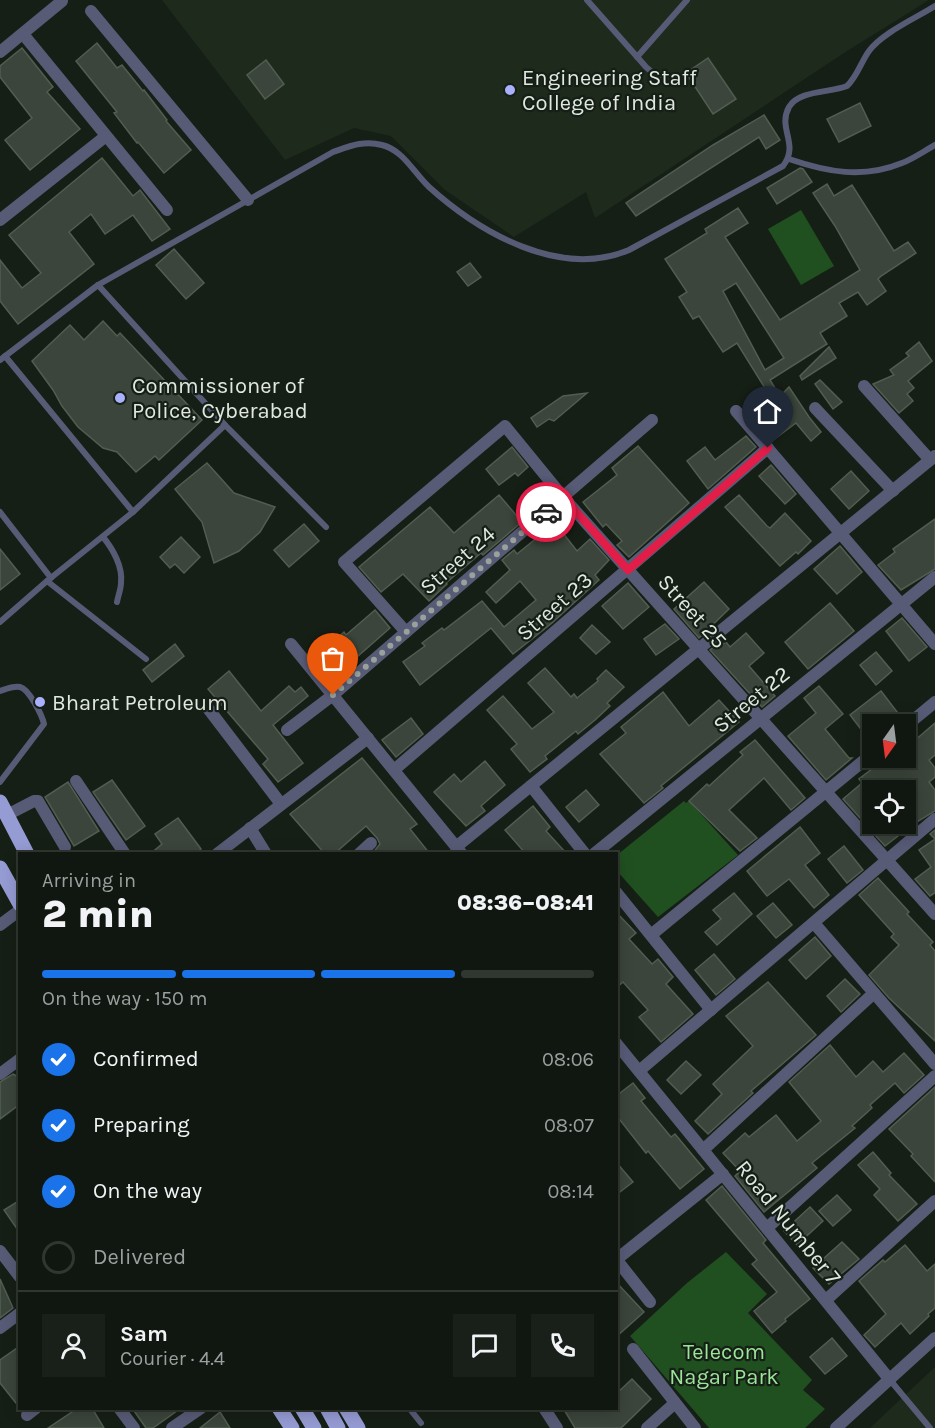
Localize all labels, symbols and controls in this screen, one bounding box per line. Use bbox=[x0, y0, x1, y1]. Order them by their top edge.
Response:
place label: Engineering Staff College of India bbox=[522, 65, 697, 116]
marker: Engineering Staff College of India bbox=[503, 83, 517, 97]
place label: Commissioner of Police, Cyberabad bbox=[132, 373, 308, 424]
pin bbox=[742, 386, 793, 448]
marker: Commissioner of Police, Cyberabad bbox=[113, 391, 127, 405]
icon: home bbox=[751, 395, 784, 428]
courier bbox=[516, 482, 576, 542]
icon: car bbox=[530, 496, 563, 529]
street label: Street 24 bbox=[415, 521, 500, 600]
street label: Street 23 bbox=[512, 567, 598, 647]
street label: Street 25 bbox=[652, 569, 732, 654]
pin bbox=[307, 633, 358, 695]
icon: bag bbox=[316, 642, 349, 675]
street label: Street 22 bbox=[708, 661, 795, 739]
place label: Bharat Petroleum bbox=[52, 690, 228, 716]
marker: Bharat Petroleum bbox=[33, 695, 47, 709]
north arrow bbox=[862, 714, 916, 768]
map controls bbox=[862, 714, 916, 834]
button: locate bbox=[862, 780, 916, 834]
text: Arriving in bbox=[42, 869, 136, 892]
text: 08:36–08:41 bbox=[457, 890, 594, 916]
text: 2 min bbox=[42, 891, 154, 937]
text: On the way · 150 m bbox=[42, 987, 207, 1010]
icon: check bbox=[42, 1043, 75, 1076]
text: Confirmed bbox=[93, 1046, 199, 1072]
text: 08:06 bbox=[542, 1048, 594, 1071]
icon: check bbox=[42, 1109, 75, 1142]
text: Preparing bbox=[93, 1112, 190, 1138]
text: 08:07 bbox=[544, 1114, 594, 1137]
street label: Road Number 7 bbox=[730, 1155, 846, 1290]
icon: check bbox=[42, 1175, 75, 1208]
text: On the way bbox=[93, 1178, 202, 1204]
text: 08:14 bbox=[547, 1180, 594, 1203]
text: Delivered bbox=[93, 1244, 186, 1270]
button: person bbox=[42, 1314, 105, 1377]
button: chat bbox=[453, 1314, 516, 1377]
button: phone bbox=[531, 1314, 594, 1377]
text: Sam bbox=[120, 1321, 168, 1347]
park label: Telecom Nagar Park bbox=[669, 1339, 779, 1390]
text: Courier · 4.4 bbox=[120, 1347, 225, 1370]

